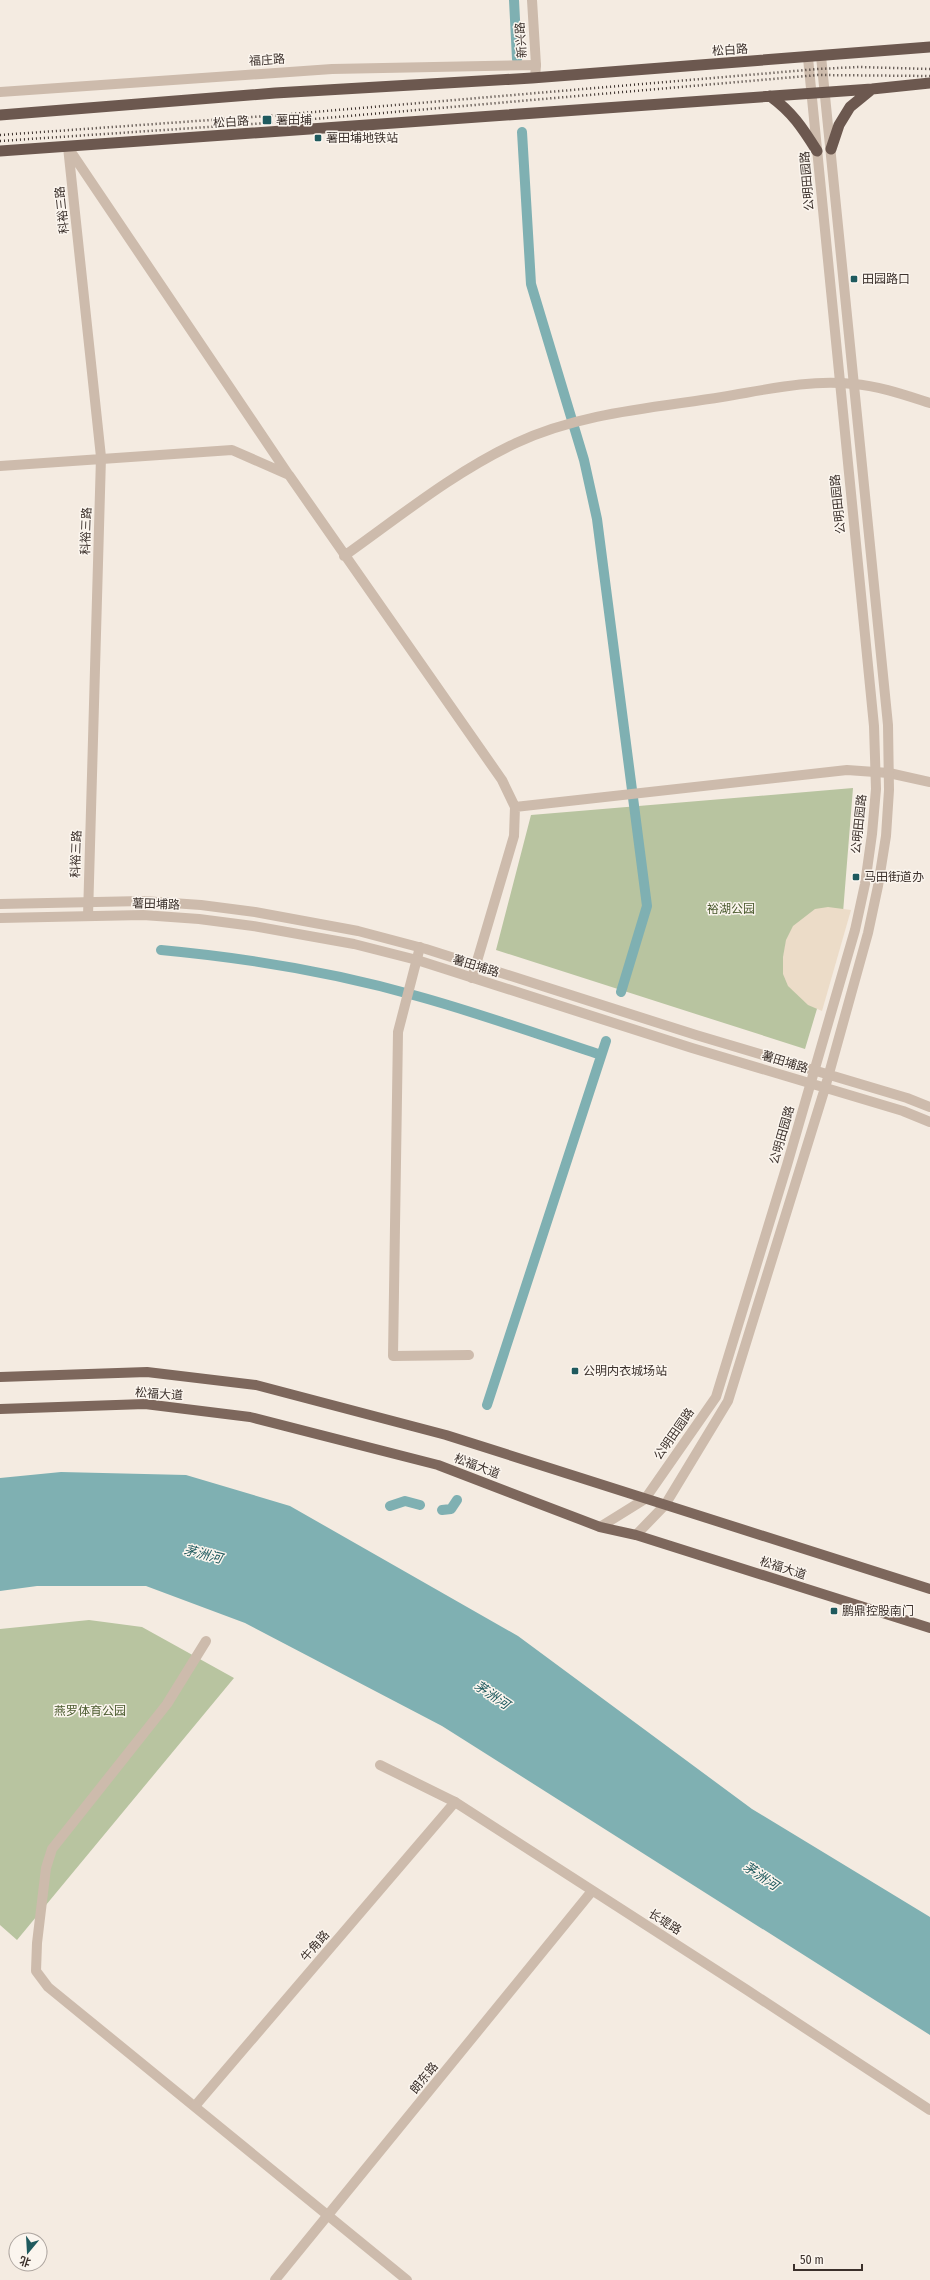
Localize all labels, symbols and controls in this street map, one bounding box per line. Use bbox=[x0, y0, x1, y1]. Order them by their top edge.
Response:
street label: 新兴路 bbox=[513, 22, 529, 58]
street label: 松白路 bbox=[712, 42, 748, 58]
street label: 福庄路 bbox=[249, 52, 285, 68]
place label: 薯田埔 bbox=[276, 113, 312, 127]
street label: 松白路 bbox=[213, 114, 249, 130]
marker: 薯田埔 bbox=[261, 114, 273, 126]
place label: 薯田埔地铁站 bbox=[326, 131, 398, 145]
marker: 薯田埔地铁站 bbox=[313, 133, 323, 143]
street label: 公明田园路 bbox=[797, 150, 817, 212]
street label: 科裕三路 bbox=[53, 185, 71, 235]
place label: 田园路口 bbox=[862, 272, 910, 286]
marker: 田园路口 bbox=[849, 274, 859, 284]
street label: 公明田园路 bbox=[828, 473, 848, 535]
street label: 科裕三路 bbox=[78, 507, 94, 555]
street label: 公明田园路 bbox=[849, 793, 869, 855]
street label: 科裕三路 bbox=[68, 830, 84, 878]
place label: 马田街道办 bbox=[864, 870, 924, 884]
marker: 马田街道办 bbox=[851, 872, 861, 882]
street label: 薯田埔路 bbox=[132, 896, 180, 912]
park label: 裕湖公园 bbox=[707, 902, 755, 916]
street label: 薯田埔路 bbox=[451, 952, 501, 980]
street label: 薯田埔路 bbox=[760, 1048, 810, 1076]
street label: 公明田园路 bbox=[767, 1104, 797, 1166]
place label: 公明内衣城场站 bbox=[583, 1364, 667, 1378]
marker: 公明内衣城场站 bbox=[570, 1366, 580, 1376]
street label: 松福大道 bbox=[135, 1385, 183, 1403]
street label: 公明田园路 bbox=[651, 1405, 697, 1463]
street label: 松福大道 bbox=[452, 1451, 502, 1481]
water label: 茅洲河 bbox=[182, 1542, 227, 1567]
street label: 松福大道 bbox=[758, 1554, 808, 1582]
place label: 鹏鼎控股南门 bbox=[842, 1604, 914, 1618]
marker: 鹏鼎控股南门 bbox=[829, 1606, 839, 1616]
water label: 茅洲河 bbox=[472, 1678, 515, 1714]
park label: 燕罗体育公园 bbox=[54, 1704, 126, 1718]
water label: 茅洲河 bbox=[741, 1859, 784, 1895]
street label: 长堤路 bbox=[646, 1907, 684, 1937]
street label: 牛角路 bbox=[298, 1928, 332, 1964]
street label: 朗东路 bbox=[407, 2060, 441, 2096]
north arrow bbox=[8, 2232, 48, 2272]
scale bar bbox=[794, 2246, 862, 2272]
text: 北 bbox=[18, 2253, 32, 2269]
text: 50 m bbox=[800, 2253, 824, 2267]

